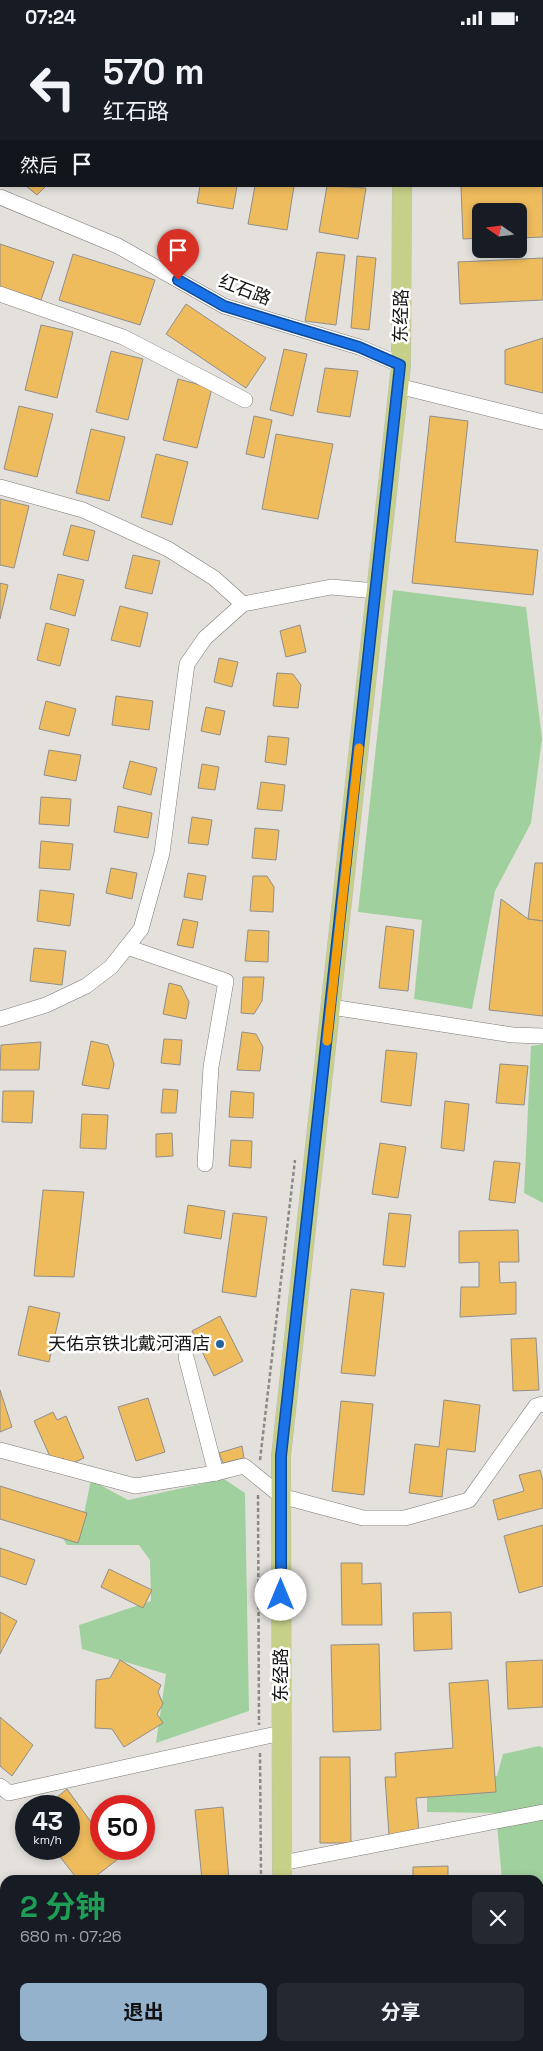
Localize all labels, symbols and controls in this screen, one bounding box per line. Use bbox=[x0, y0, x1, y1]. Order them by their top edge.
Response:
text: 07:24 bbox=[25, 5, 76, 30]
text: 570 m bbox=[103, 50, 204, 94]
icon: left bbox=[20, 55, 85, 120]
text: 红石路 bbox=[103, 97, 169, 125]
icon: arrive bbox=[68, 150, 96, 178]
text: 然后 bbox=[20, 153, 58, 178]
north arrow bbox=[472, 203, 528, 257]
map controls bbox=[472, 203, 527, 258]
pin bbox=[157, 229, 199, 280]
icon: arrive bbox=[164, 236, 192, 264]
street label: 红石路 bbox=[216, 269, 275, 310]
street label: 东经路 bbox=[389, 289, 412, 343]
place label: 天佑京铁北戴河酒店 bbox=[48, 1332, 210, 1355]
marker: 天佑京铁北戴河酒店 bbox=[214, 1338, 226, 1350]
position arrow bbox=[254, 1568, 306, 1620]
street label: 东经路 bbox=[269, 1648, 292, 1702]
speed limit sign: 50 bbox=[90, 1795, 155, 1860]
text: 43 bbox=[32, 1805, 63, 1837]
text: km/h bbox=[33, 1832, 62, 1848]
text: 2 分钟 bbox=[20, 1887, 105, 1926]
button: close bbox=[472, 1892, 524, 1944]
text: 680 m · 07:26 bbox=[20, 1926, 122, 1947]
button: 退出 bbox=[20, 1983, 267, 2041]
button: 分享 bbox=[277, 1983, 524, 2041]

